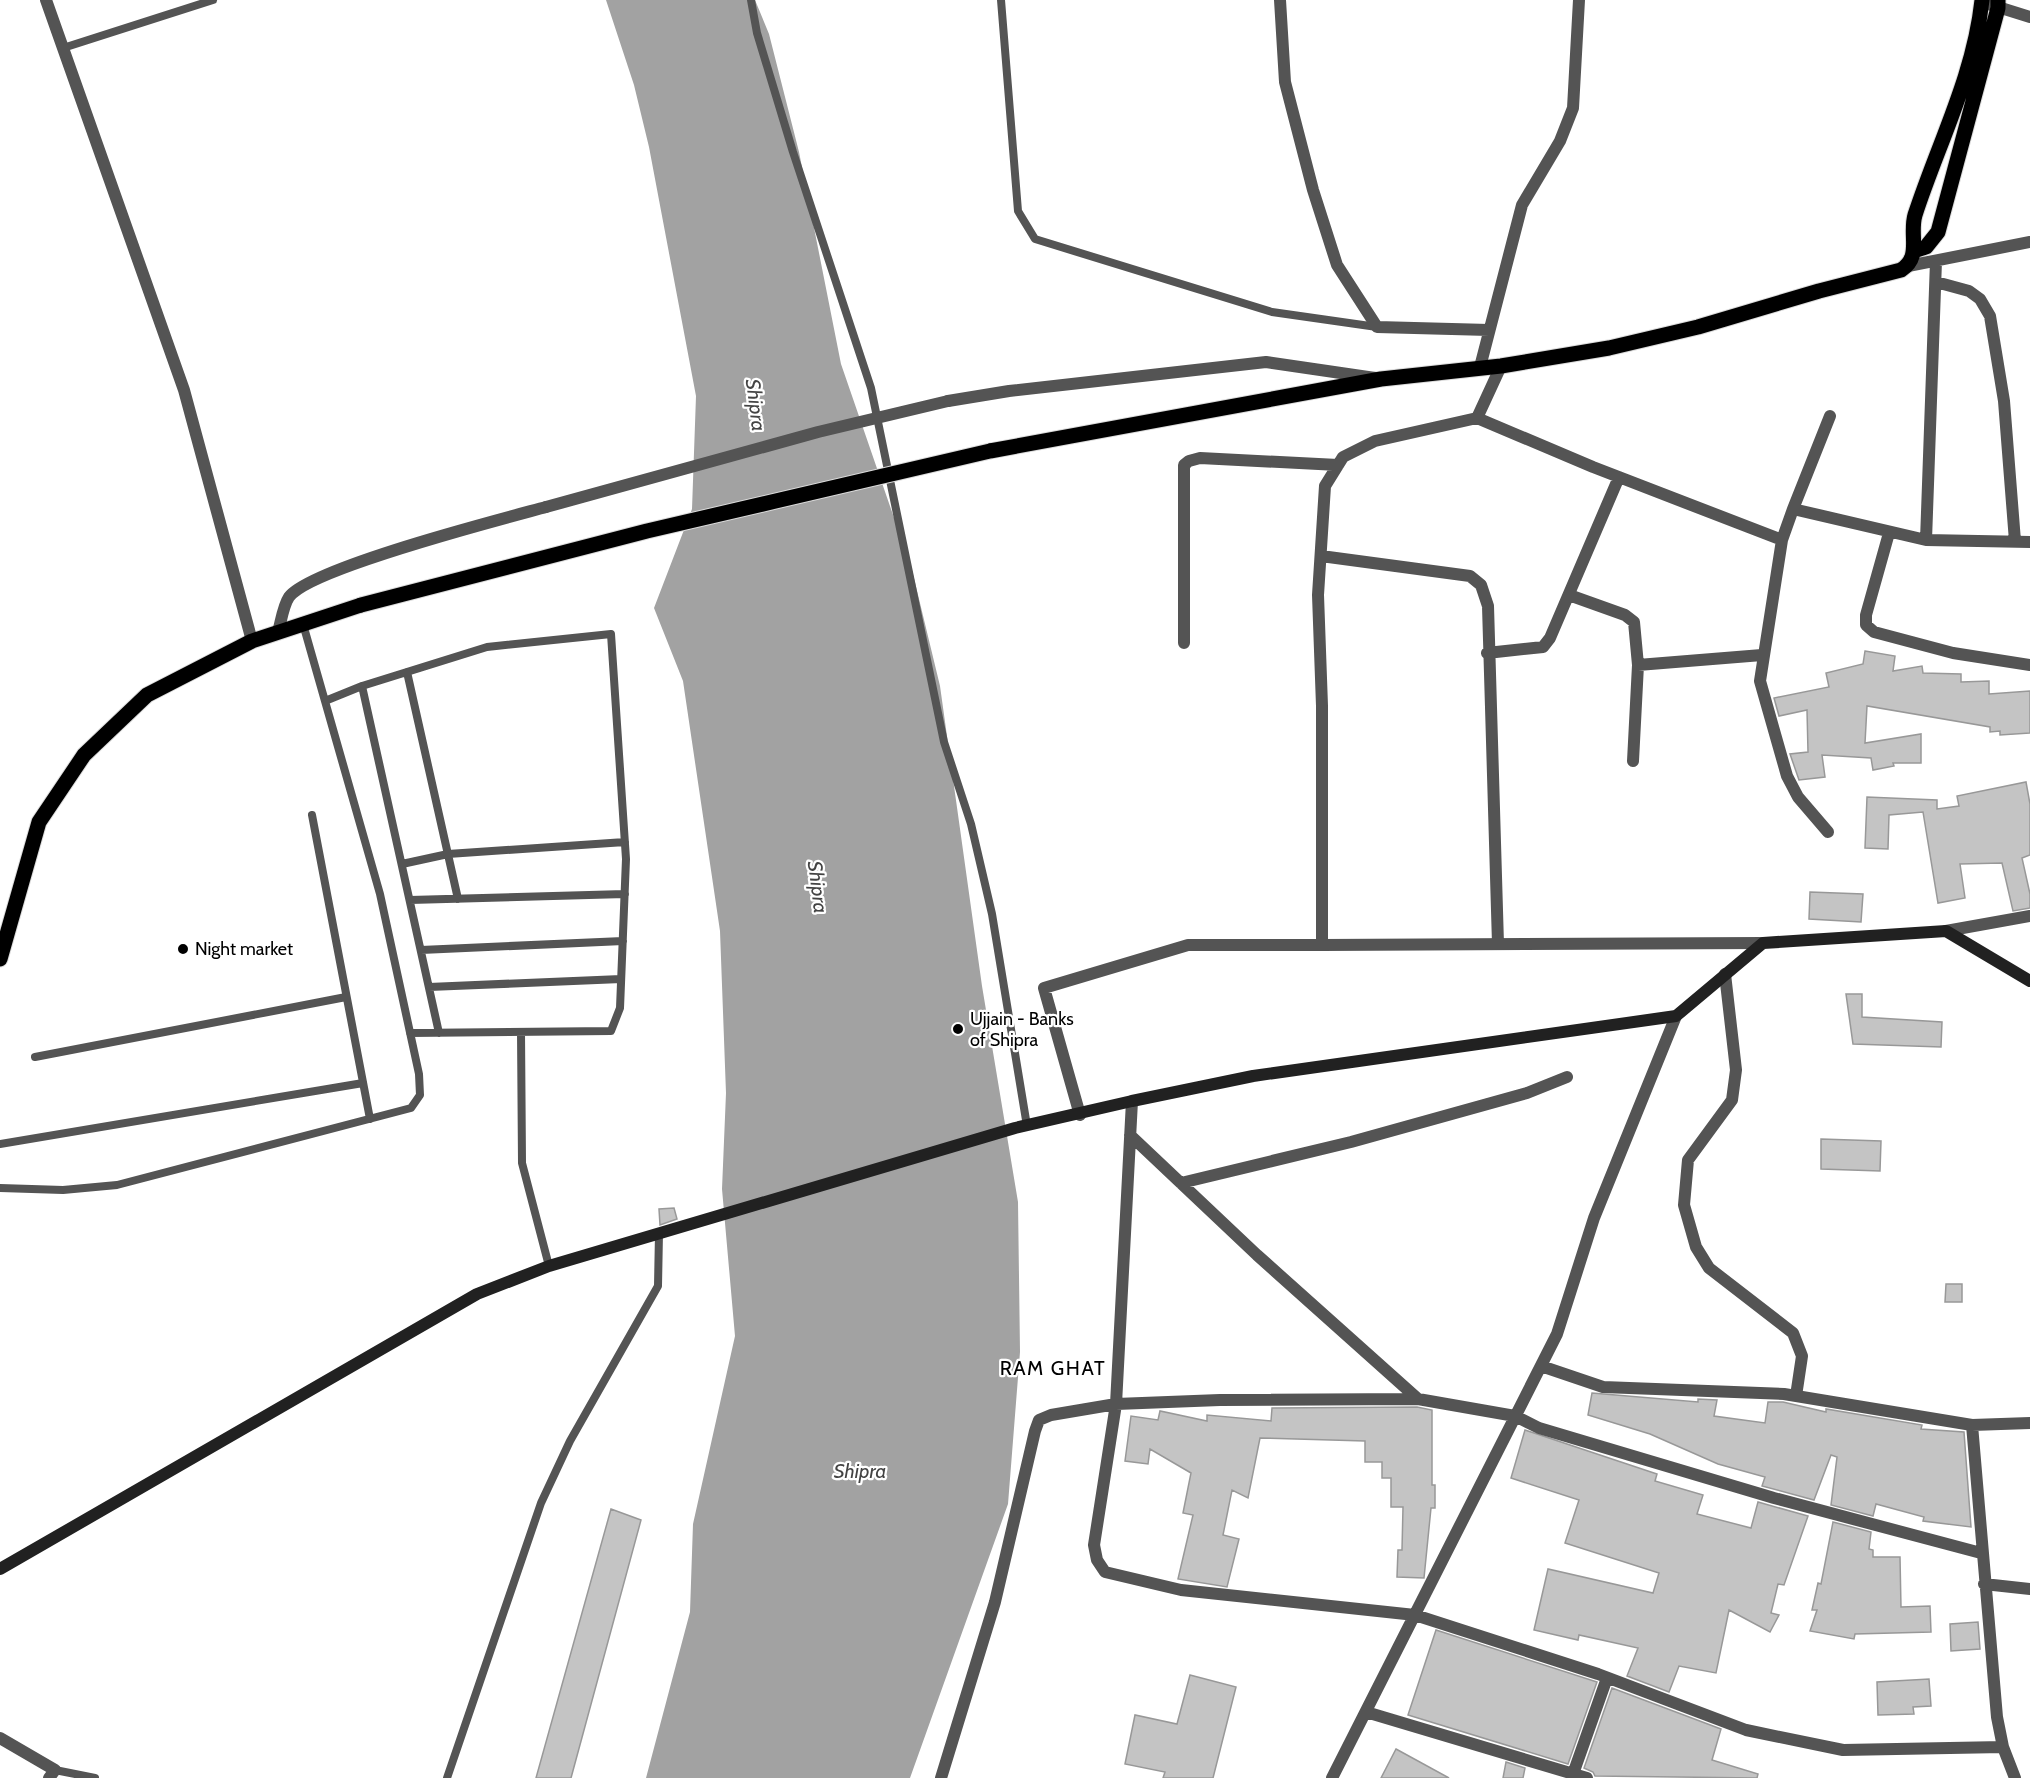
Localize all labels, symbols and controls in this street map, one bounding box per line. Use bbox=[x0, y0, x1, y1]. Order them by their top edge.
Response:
water label: Shipra bbox=[741, 378, 771, 432]
water label: Shipra bbox=[803, 860, 833, 914]
place label: Night market bbox=[195, 938, 293, 960]
marker: Night market bbox=[176, 942, 190, 956]
place label: Ujjain - Banks of Shipra bbox=[970, 1008, 1074, 1051]
marker: Ujjain - Banks of Shipra bbox=[951, 1022, 965, 1036]
district label: RAM GHAT bbox=[1000, 1356, 1106, 1380]
water label: Shipra bbox=[834, 1459, 886, 1483]

